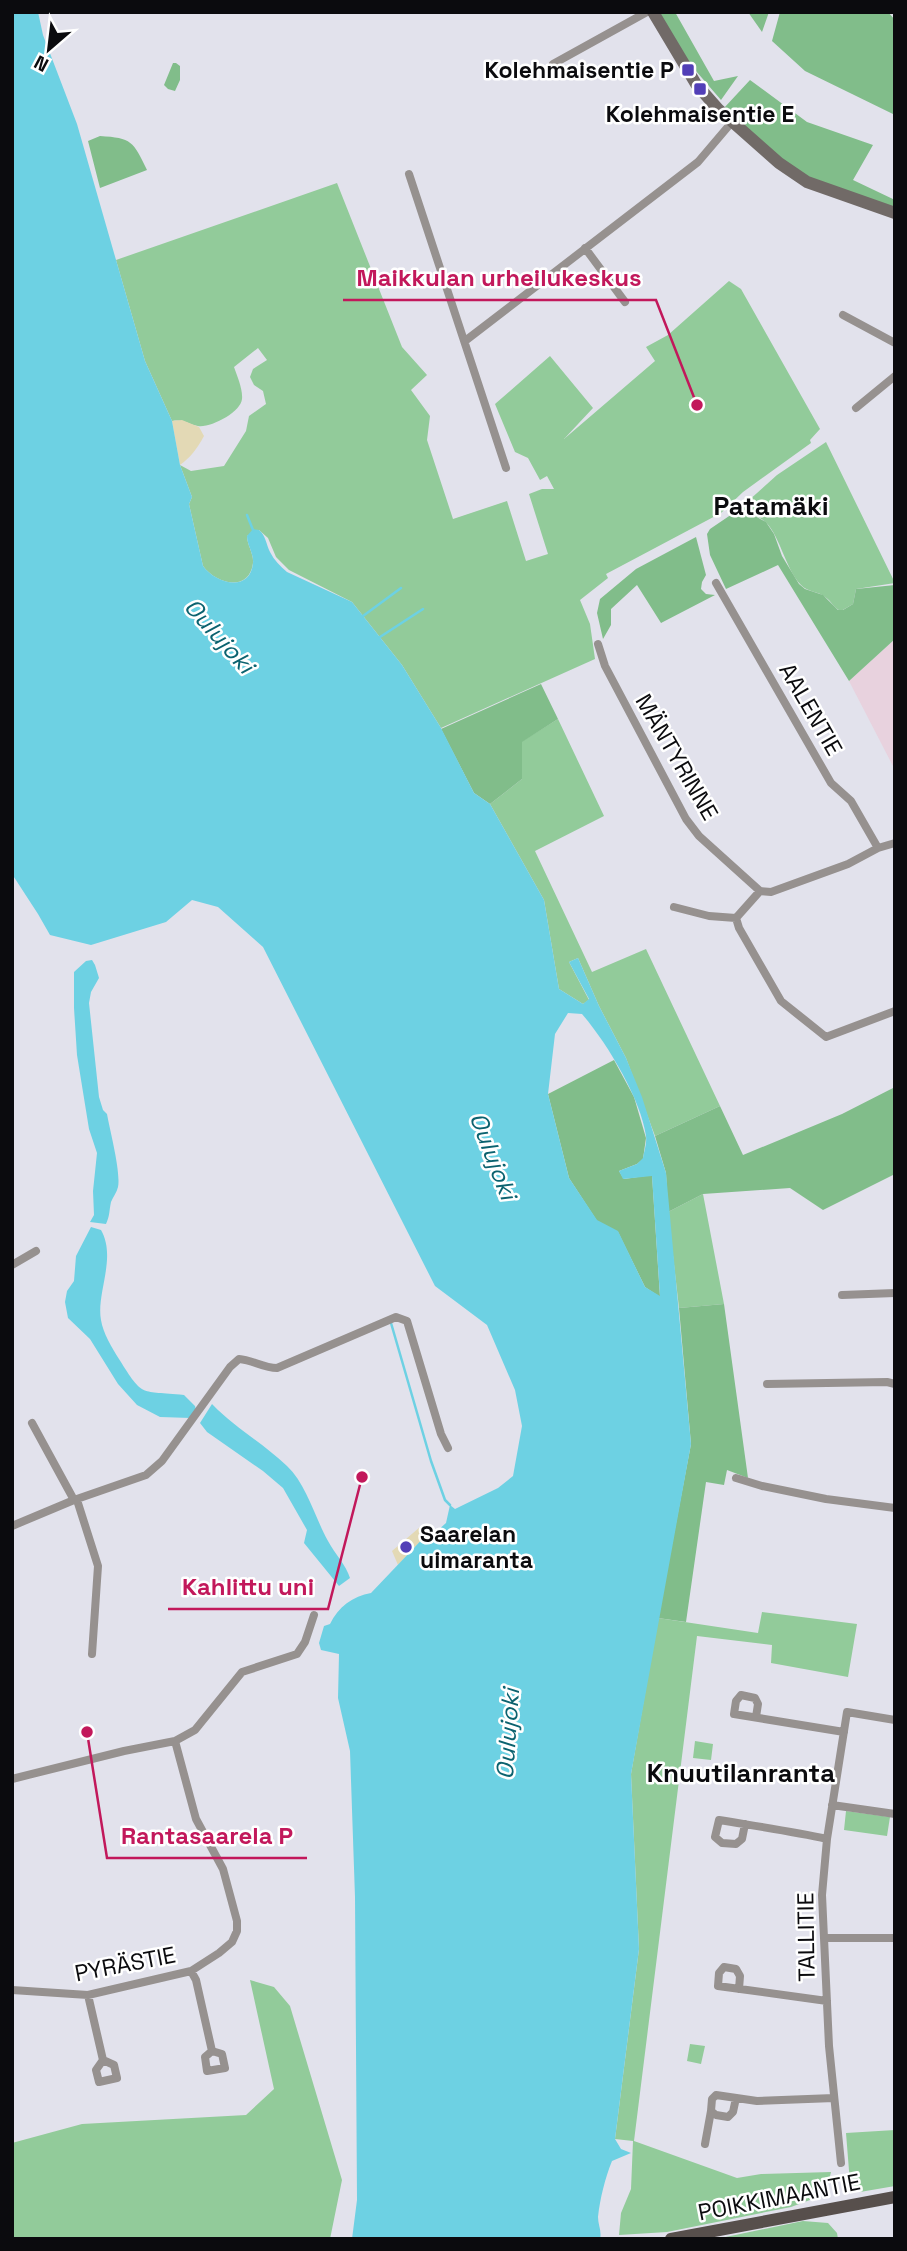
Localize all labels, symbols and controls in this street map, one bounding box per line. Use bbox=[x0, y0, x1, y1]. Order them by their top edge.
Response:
north arrow bbox=[14, 14, 84, 84]
text: N bbox=[30, 50, 53, 78]
place label: Kolehmaisentie P bbox=[484, 55, 674, 85]
marker: Kolehmaisentie P bbox=[680, 62, 696, 78]
marker: Kolehmaisentie E bbox=[692, 81, 708, 97]
place label: Kolehmaisentie E bbox=[606, 99, 794, 129]
callout: Maikkulan urheilukeskus bbox=[343, 255, 656, 300]
text: Maikkulan urheilukeskus bbox=[356, 262, 642, 293]
district label: Patamäki bbox=[713, 489, 829, 523]
water label: Oulujoki bbox=[177, 592, 263, 682]
street label: AALENTIE bbox=[773, 657, 849, 761]
street label: MÄNTYRINNE bbox=[629, 689, 725, 825]
water label: Oulujoki bbox=[463, 1108, 525, 1207]
place label: Saarelan uimaranta bbox=[420, 1519, 533, 1575]
marker: Saarelan uimaranta bbox=[398, 1539, 414, 1555]
callout: Kahlittu uni bbox=[168, 1564, 328, 1609]
text: Kahlittu uni bbox=[182, 1571, 314, 1602]
water label: Oulujoki bbox=[489, 1684, 526, 1780]
district label: Knuutilanranta bbox=[647, 1756, 835, 1790]
callout: Rantasaarela P bbox=[107, 1813, 307, 1858]
text: Rantasaarela P bbox=[121, 1820, 293, 1851]
street label: TALLITIE bbox=[790, 1892, 822, 1982]
street label: PYRÄSTIE bbox=[72, 1940, 178, 1988]
street label: POIKKIMAANTIE bbox=[695, 2167, 863, 2227]

